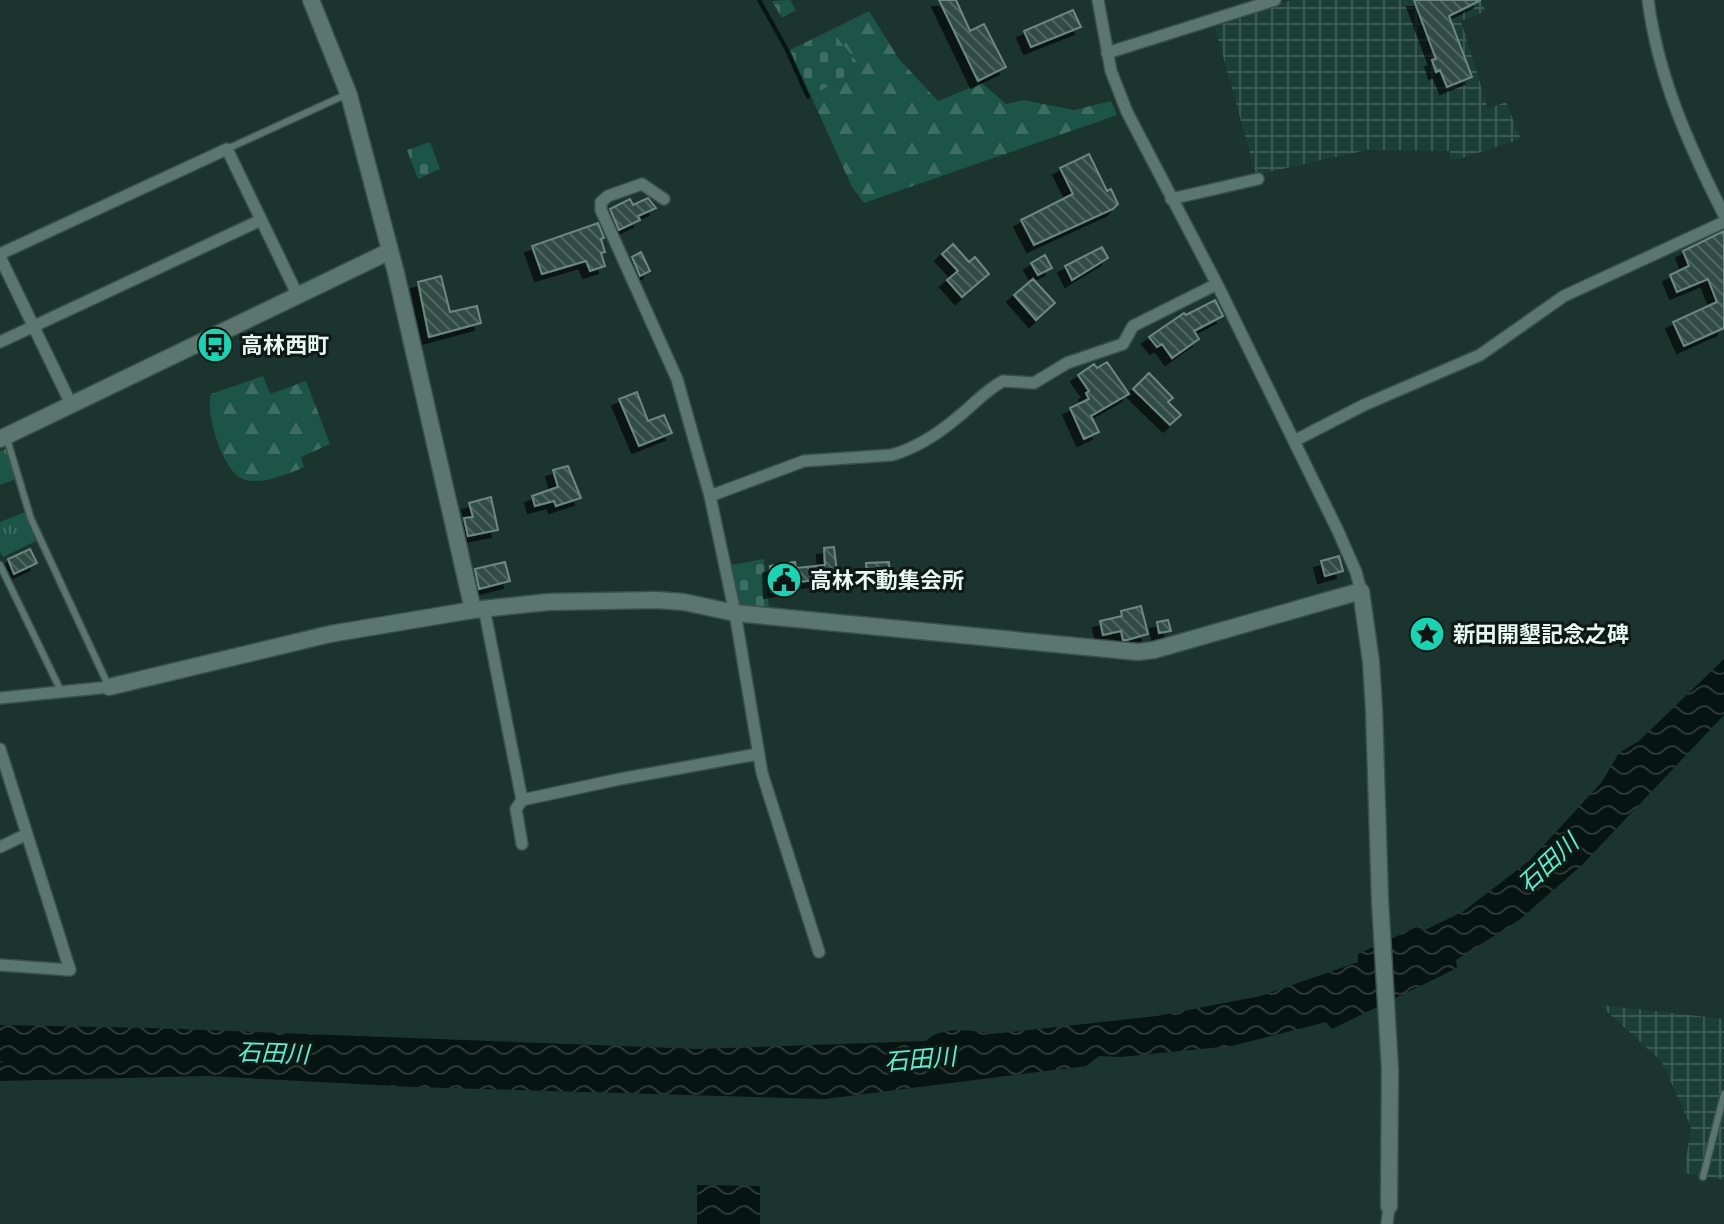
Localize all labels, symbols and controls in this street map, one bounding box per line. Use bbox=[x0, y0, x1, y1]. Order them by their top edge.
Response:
bus stop icon: 高林西町 bbox=[196, 326, 234, 364]
place label: 高林西町 bbox=[241, 330, 329, 360]
public building icon: 高林不動集会所 bbox=[765, 561, 803, 599]
place label: 高林不動集会所 bbox=[810, 565, 964, 595]
place icon: 新田開墾記念之碑 bbox=[1408, 615, 1446, 653]
place label: 新田開墾記念之碑 bbox=[1453, 619, 1629, 649]
water label: 石田川 bbox=[1510, 824, 1588, 900]
water label: 石田川 bbox=[236, 1035, 313, 1071]
water label: 石田川 bbox=[883, 1039, 960, 1079]

